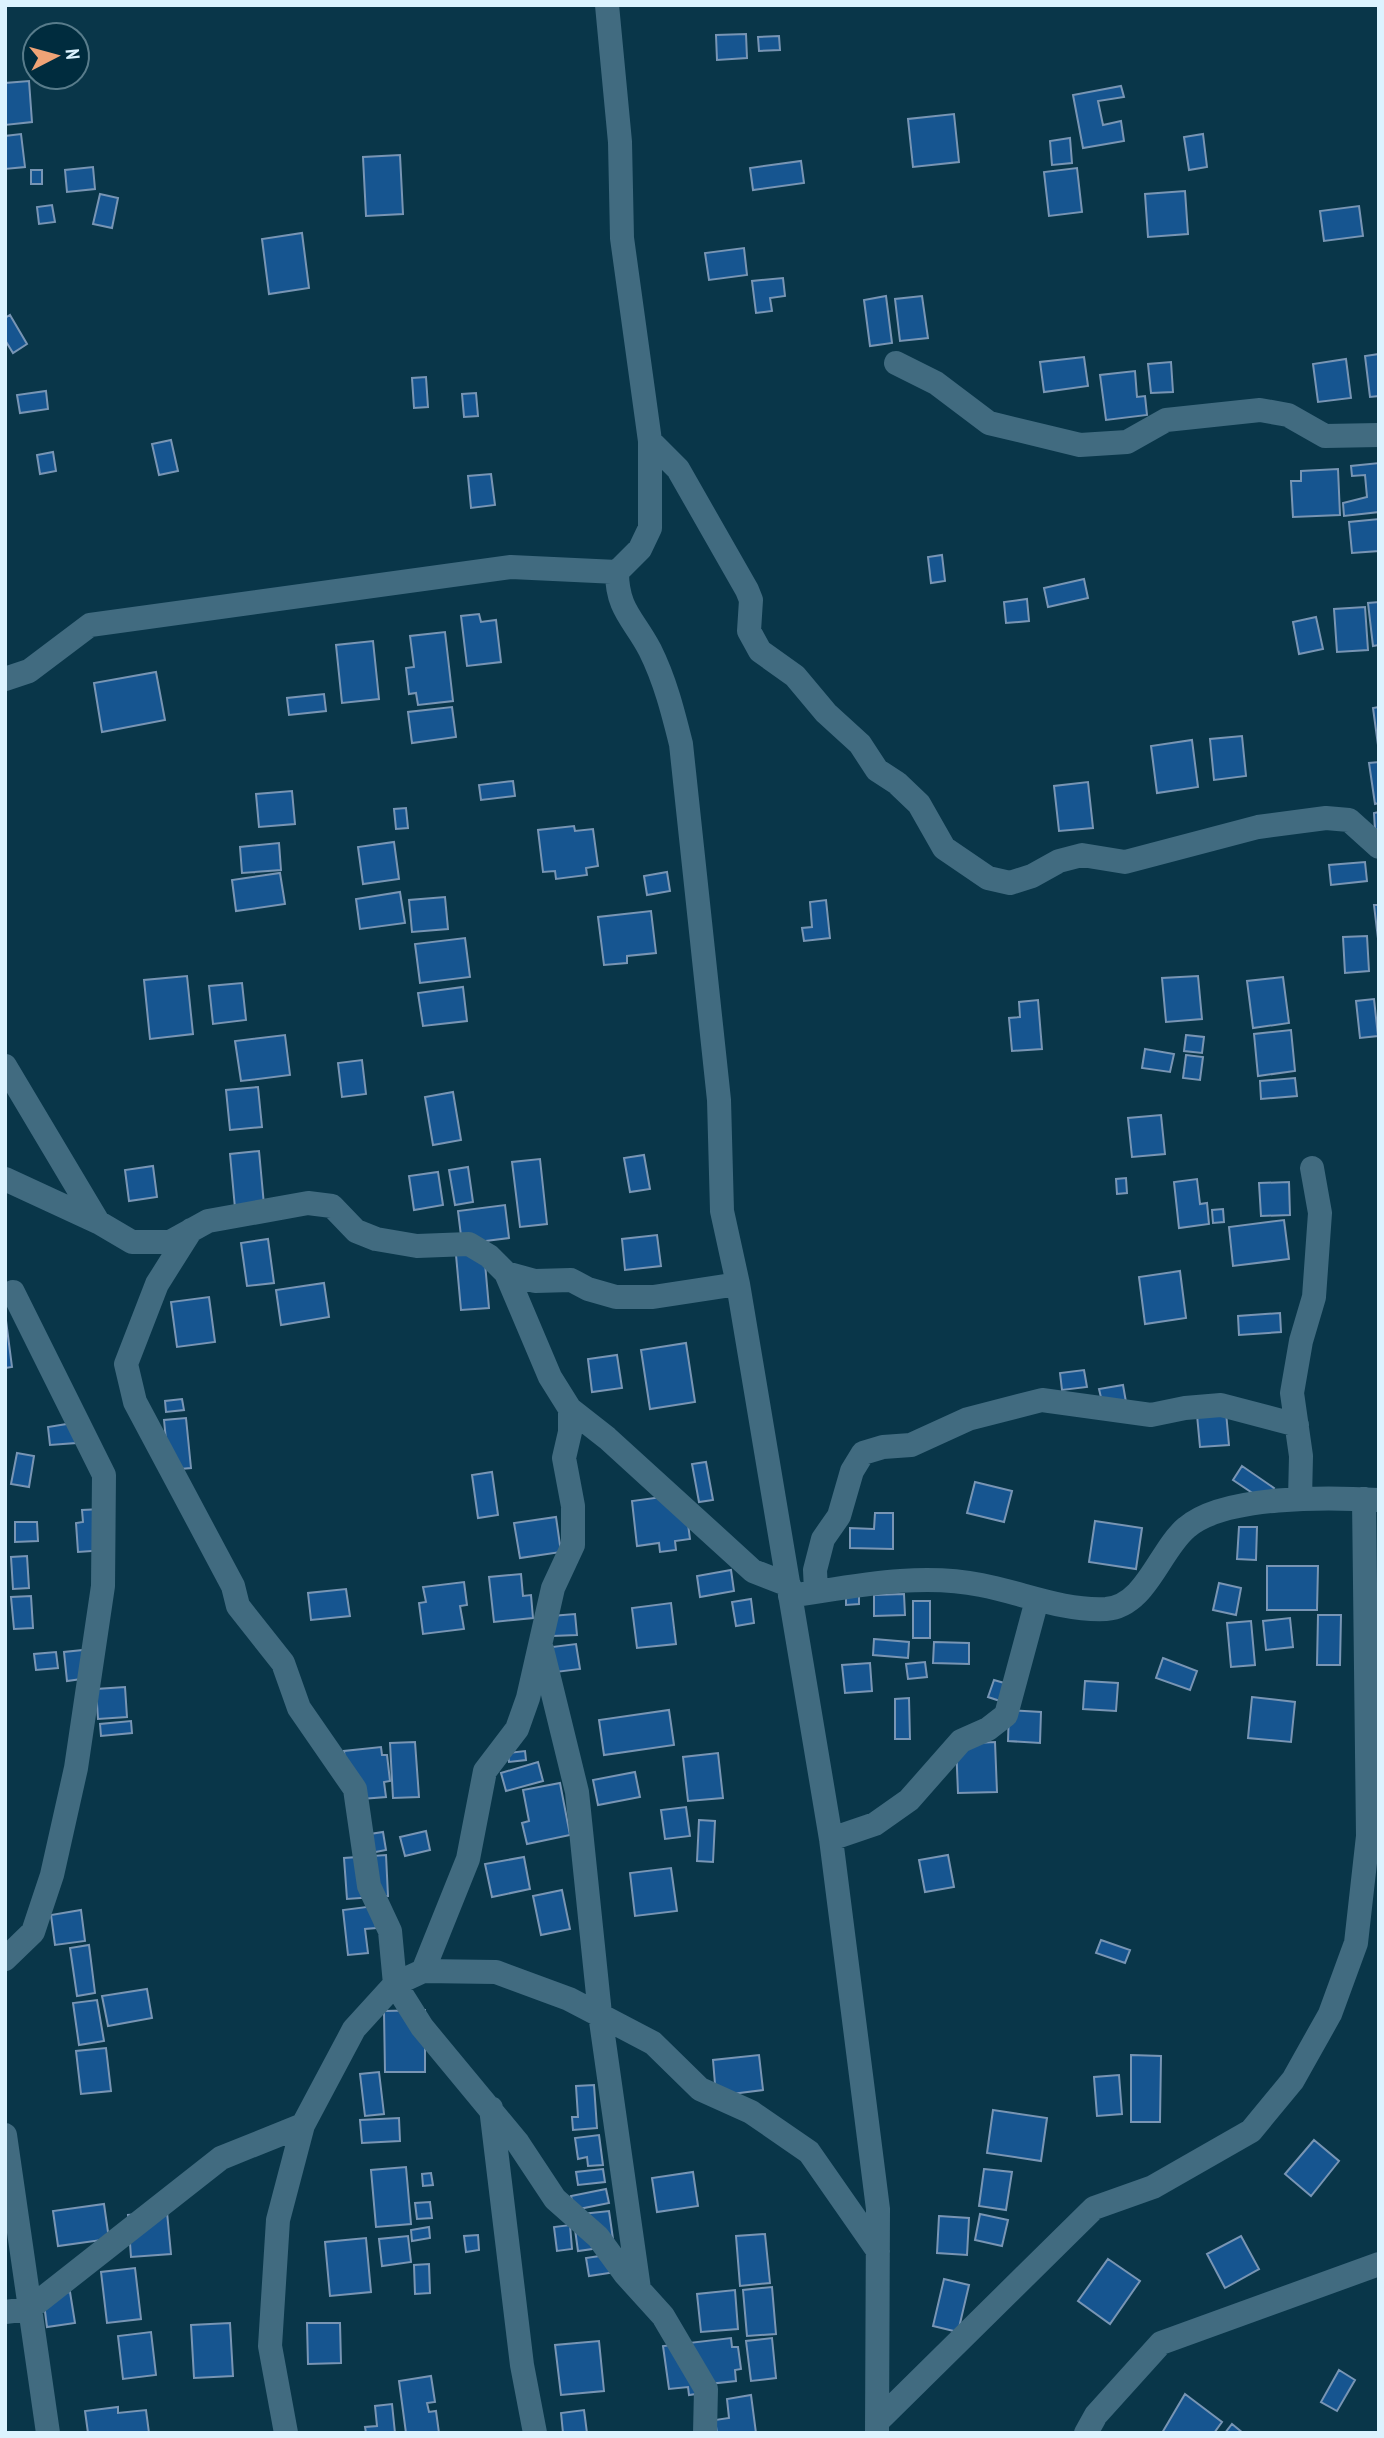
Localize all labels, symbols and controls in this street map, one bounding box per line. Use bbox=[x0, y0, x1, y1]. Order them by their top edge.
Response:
north arrow bbox=[21, 21, 91, 91]
text: N bbox=[60, 48, 85, 61]

